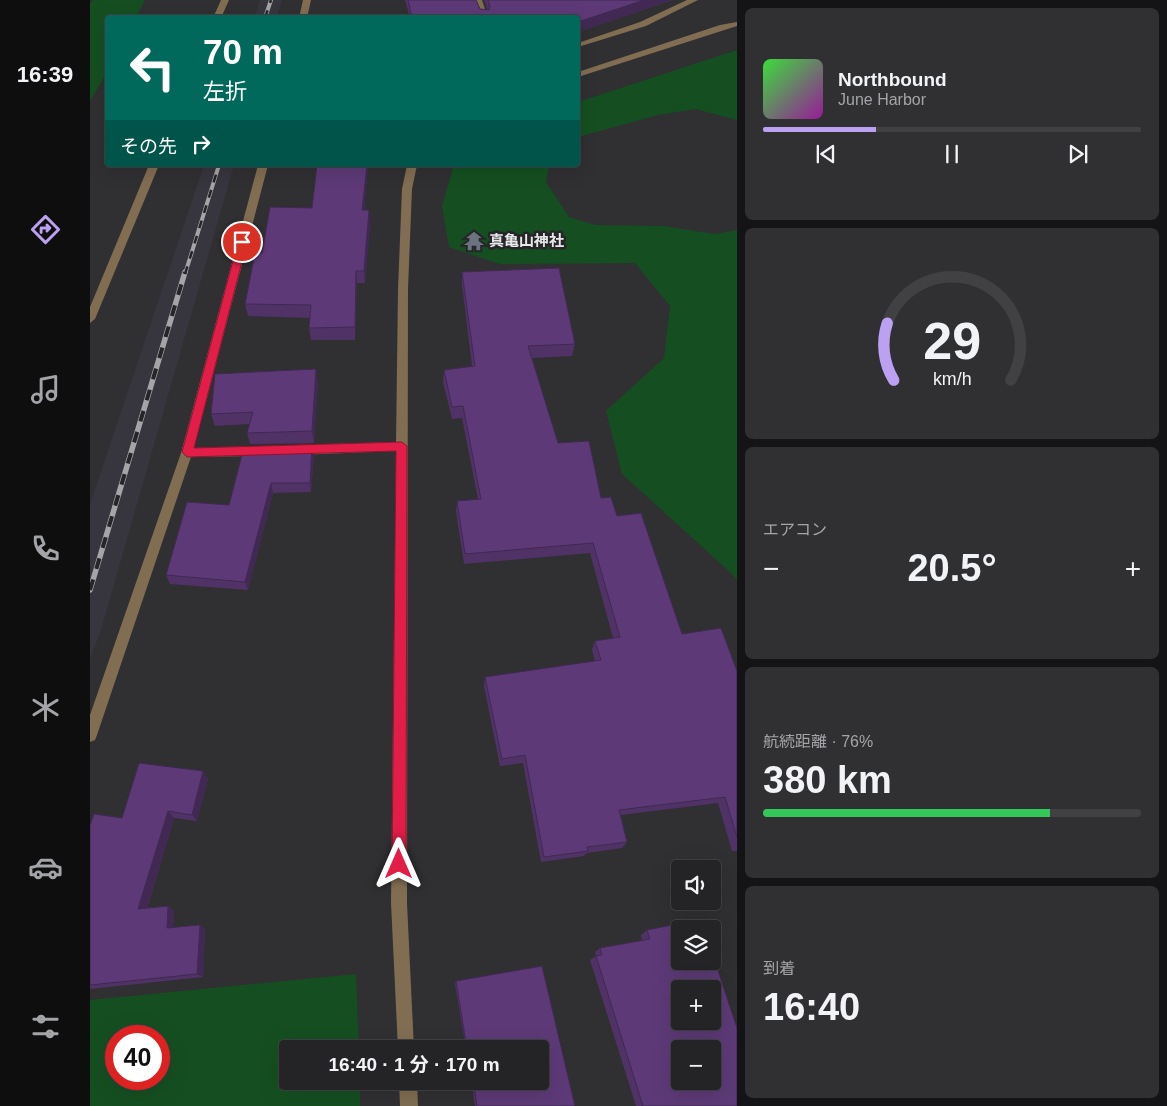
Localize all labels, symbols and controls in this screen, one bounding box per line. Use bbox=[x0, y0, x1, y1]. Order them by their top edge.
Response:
text: 70 m bbox=[203, 32, 283, 71]
icon: left bbox=[120, 35, 185, 100]
text: 16:39 bbox=[17, 62, 73, 87]
text: Northbound bbox=[838, 69, 947, 90]
text: 左折 bbox=[203, 79, 247, 104]
text: June Harbor bbox=[838, 91, 926, 108]
icon: right bbox=[187, 130, 215, 158]
text: その先 bbox=[120, 136, 177, 157]
icon: previous bbox=[812, 140, 840, 168]
icon: pause bbox=[938, 140, 966, 168]
icon: next bbox=[1064, 140, 1092, 168]
icon: directions bbox=[28, 212, 63, 247]
pin bbox=[221, 221, 263, 263]
icon: arrive bbox=[228, 228, 256, 256]
temple icon: 真亀山神社 bbox=[463, 230, 485, 252]
place label: 真亀山神社 bbox=[489, 232, 564, 249]
text: 29 bbox=[923, 312, 981, 370]
text: km/h bbox=[933, 369, 971, 389]
icon: music bbox=[28, 372, 63, 407]
text: エアコン bbox=[763, 521, 827, 538]
icon: phone bbox=[28, 531, 63, 566]
text: 20.5° bbox=[907, 547, 997, 589]
text: − bbox=[763, 553, 779, 584]
text: + bbox=[1125, 553, 1141, 584]
icon: climate bbox=[28, 690, 63, 725]
text: 航続距離 · 76% bbox=[763, 733, 873, 750]
text: 380 km bbox=[763, 759, 892, 801]
position arrow bbox=[372, 837, 424, 889]
icon: car bbox=[28, 850, 63, 885]
map controls bbox=[671, 860, 721, 1090]
button: sound bbox=[671, 860, 721, 910]
button: layers bbox=[671, 920, 721, 970]
text: 到着 bbox=[763, 960, 795, 977]
button: + bbox=[671, 980, 721, 1030]
text: 16:40 bbox=[763, 986, 860, 1028]
icon: filters bbox=[28, 1009, 63, 1044]
speed limit sign: 40 bbox=[105, 1025, 170, 1090]
button: − bbox=[671, 1040, 721, 1090]
text: 16:40 · 1 分 · 170 m bbox=[328, 1054, 500, 1075]

